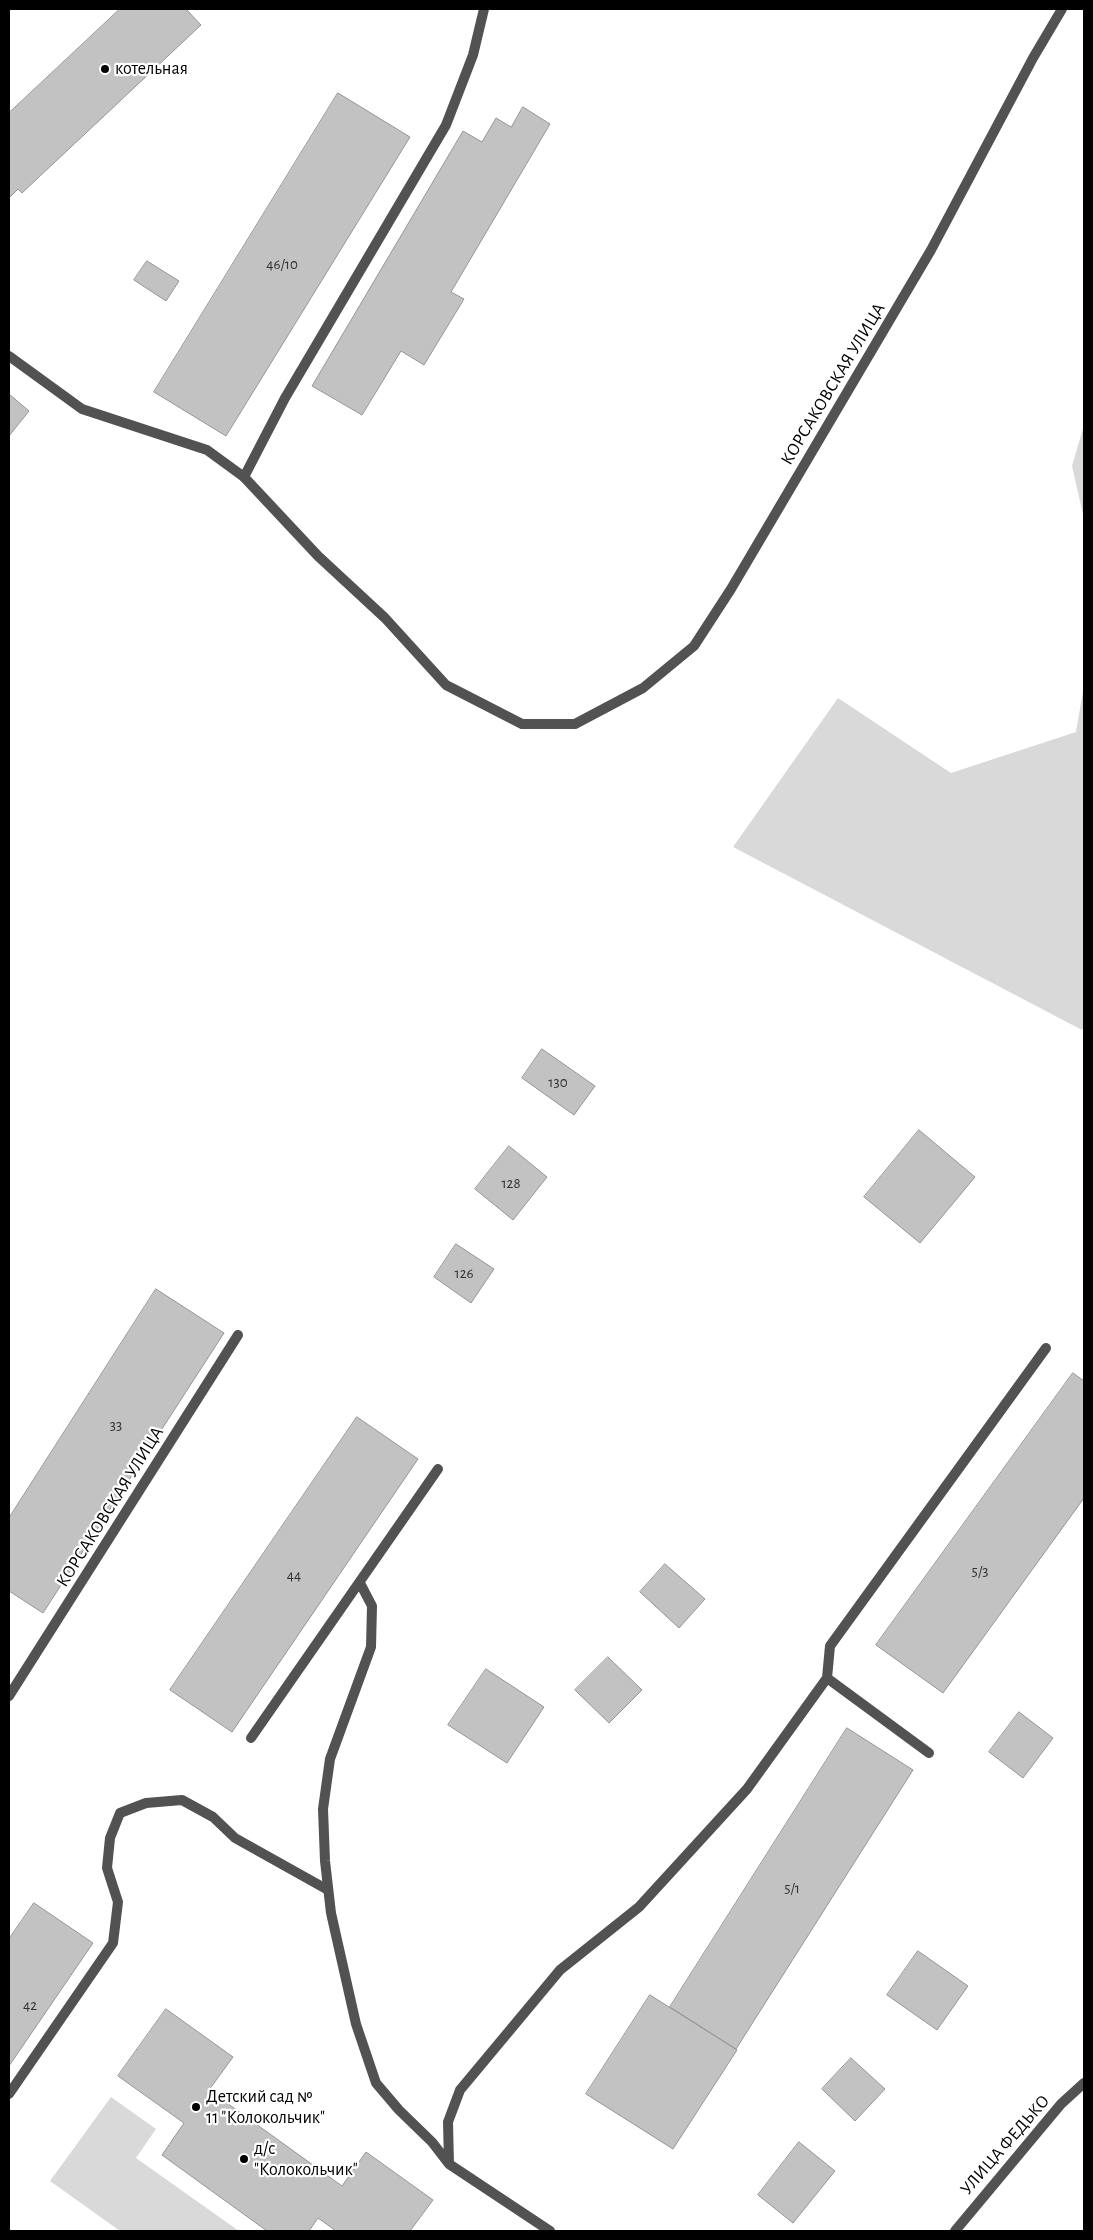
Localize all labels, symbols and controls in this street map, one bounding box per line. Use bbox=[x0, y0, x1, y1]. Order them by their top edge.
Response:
place label: котельная bbox=[115, 58, 188, 80]
marker: котельная bbox=[99, 63, 111, 75]
house number: 46/10 bbox=[266, 255, 298, 273]
street label: КОРСАКОВСКАЯ УЛИЦА bbox=[776, 299, 890, 469]
house number: 130 bbox=[548, 1073, 568, 1091]
house number: 128 bbox=[501, 1174, 521, 1192]
house number: 126 bbox=[454, 1264, 474, 1282]
house number: 33 bbox=[110, 1416, 122, 1434]
street label: КОРСАКОВСКАЯ УЛИЦА bbox=[52, 1423, 168, 1591]
house number: 5/3 bbox=[972, 1562, 988, 1580]
house number: 44 bbox=[287, 1566, 301, 1584]
house number: 5/1 bbox=[784, 1879, 800, 1897]
house number: 42 bbox=[23, 1996, 37, 2014]
place label: Детский сад № 11 "Колокольчик" bbox=[206, 2086, 325, 2128]
street label: УЛИЦА ФЕДЬКО bbox=[956, 2091, 1054, 2199]
marker: Детский сад № 11 "Колокольчик" bbox=[190, 2101, 202, 2113]
place label: д/с "Колокольчик" bbox=[254, 2138, 358, 2180]
marker: д/с "Колокольчик" bbox=[238, 2153, 250, 2165]

